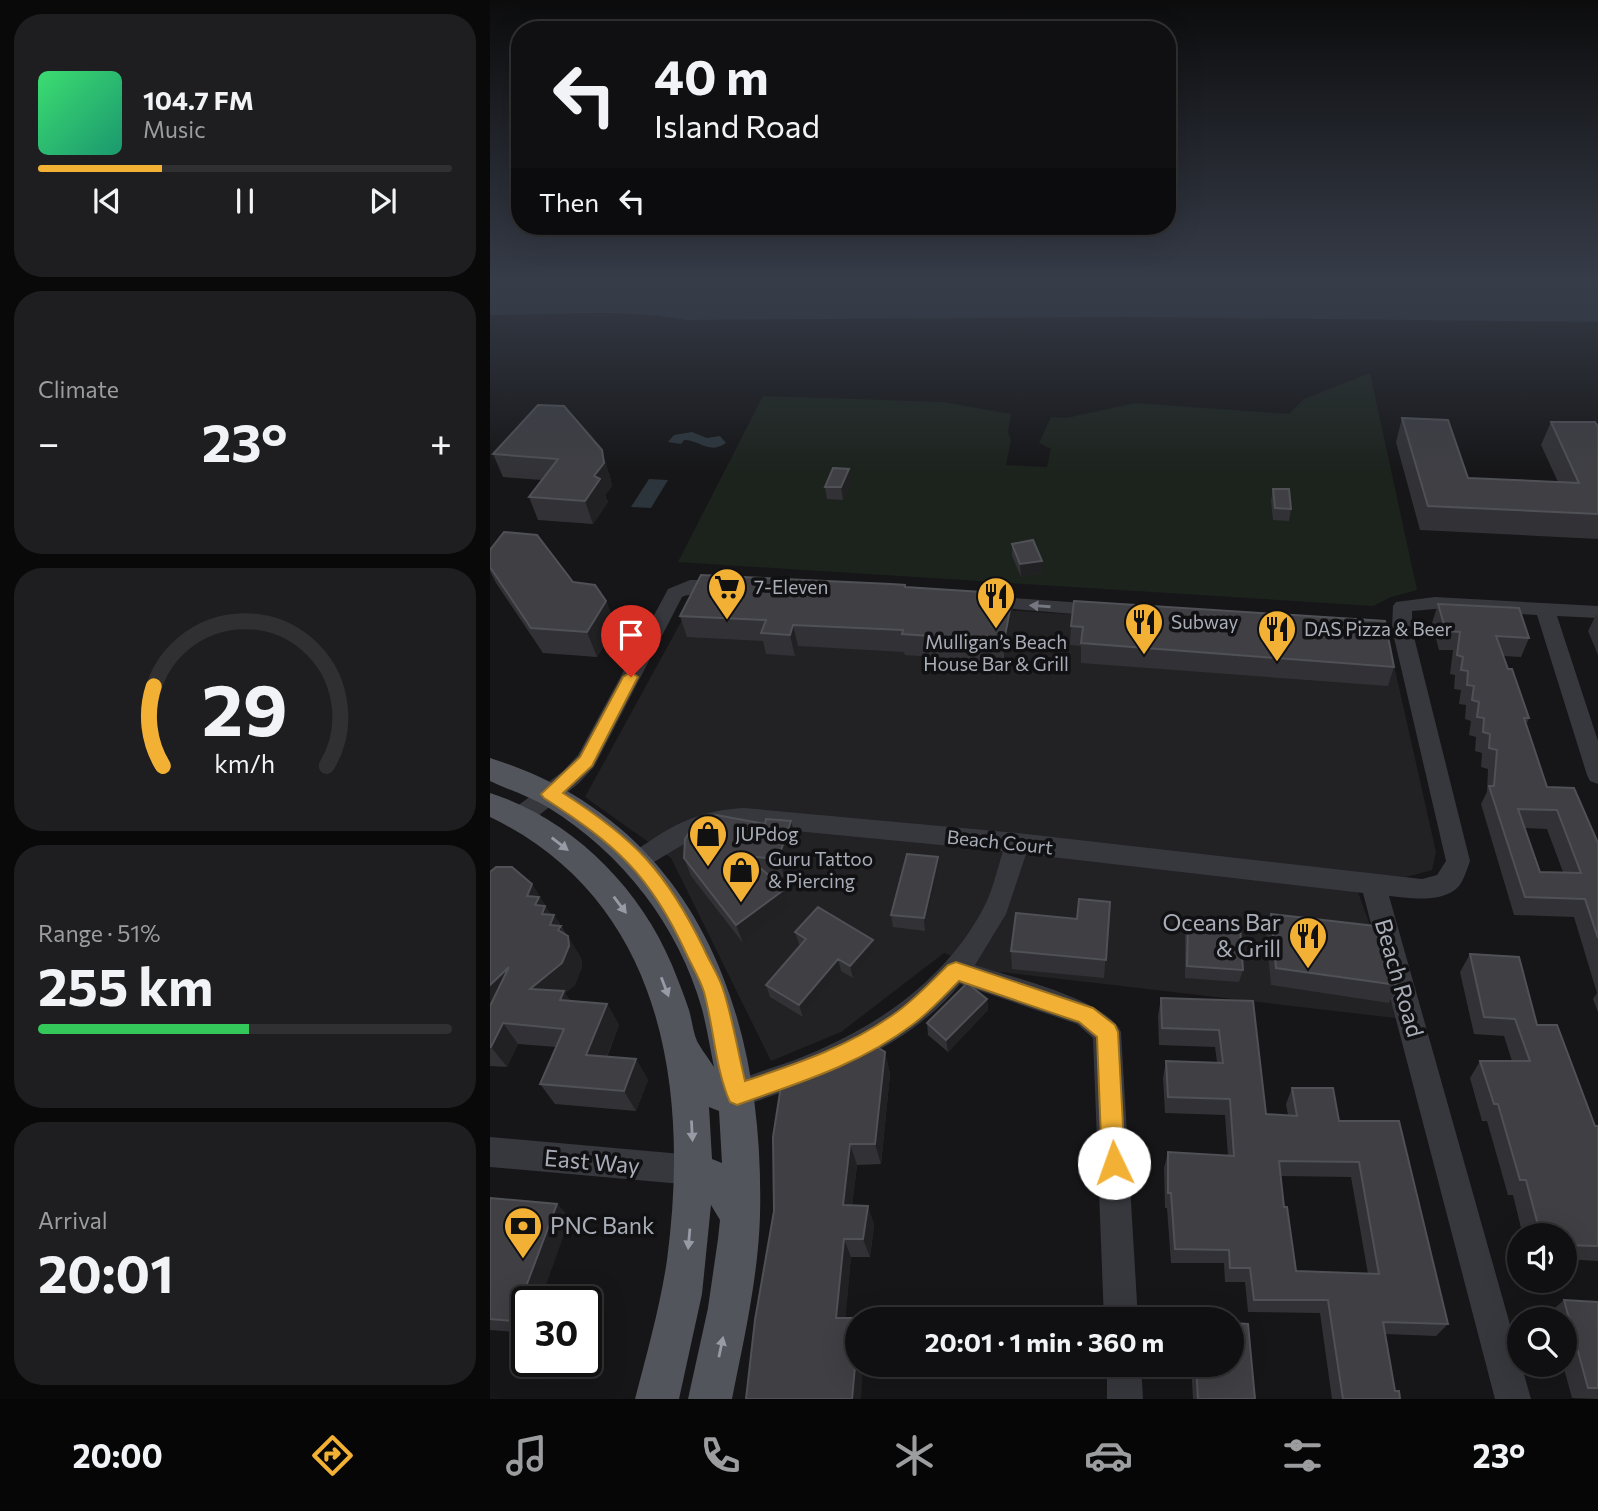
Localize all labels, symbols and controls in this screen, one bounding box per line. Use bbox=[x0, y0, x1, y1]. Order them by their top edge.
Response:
text: 40 m bbox=[654, 45, 769, 105]
icon: left bbox=[539, 49, 630, 140]
text: 104.7 FM bbox=[143, 84, 254, 115]
text: Island Road bbox=[654, 105, 820, 145]
text: Music bbox=[143, 115, 206, 143]
icon: previous bbox=[88, 182, 126, 220]
icon: pause bbox=[226, 182, 264, 220]
icon: next bbox=[364, 182, 402, 220]
icon: left bbox=[613, 182, 651, 220]
text: Then bbox=[539, 186, 599, 217]
text: Climate bbox=[38, 375, 119, 403]
text: 23° bbox=[202, 409, 288, 473]
text: − bbox=[38, 418, 60, 465]
text: + bbox=[430, 418, 452, 465]
supermarket icon: 7-Eleven bbox=[706, 566, 748, 621]
place label: 7-Eleven bbox=[754, 575, 828, 598]
restaurant icon: Mulligan’s Beach House Bar & Grill bbox=[975, 575, 1017, 630]
one-way arrow bbox=[1029, 600, 1051, 611]
restaurant icon: Subway bbox=[1123, 601, 1165, 656]
pin bbox=[601, 605, 661, 677]
restaurant icon: DAS Pizza & Beer bbox=[1256, 608, 1298, 663]
place label: Subway bbox=[1171, 610, 1238, 633]
icon: arrive bbox=[612, 616, 650, 654]
place label: DAS Pizza & Beer bbox=[1304, 617, 1452, 640]
place label: Mulligan’s Beach House Bar & Grill bbox=[923, 630, 1069, 675]
text: 29 bbox=[202, 662, 288, 751]
text: km/h bbox=[215, 747, 275, 777]
shop icon: JUPdog bbox=[687, 813, 729, 868]
place label: JUPdog bbox=[735, 822, 799, 845]
street label: Beach Court bbox=[946, 824, 1054, 859]
one-way arrow bbox=[551, 837, 569, 852]
place label: Guru Tattoo & Piercing bbox=[768, 847, 873, 892]
shop icon: Guru Tattoo & Piercing bbox=[720, 849, 762, 904]
one-way arrow bbox=[613, 896, 627, 914]
place label: Oceans Bar & Grill bbox=[1163, 908, 1281, 962]
restaurant icon: Oceans Bar & Grill bbox=[1287, 915, 1329, 970]
street label: Beach Road bbox=[1370, 915, 1430, 1040]
text: Range · 51% bbox=[38, 919, 160, 947]
text: 255 km bbox=[38, 953, 213, 1017]
one-way arrow bbox=[659, 977, 670, 998]
one-way arrow bbox=[687, 1120, 698, 1142]
position arrow bbox=[1077, 1126, 1151, 1200]
street label: East Way bbox=[543, 1143, 641, 1179]
bank icon: PNC Bank bbox=[502, 1205, 544, 1260]
text: Arrival bbox=[38, 1206, 108, 1234]
place label: PNC Bank bbox=[550, 1211, 655, 1239]
map controls bbox=[1507, 1223, 1577, 1377]
button: sound bbox=[1507, 1223, 1577, 1293]
one-way arrow bbox=[683, 1228, 694, 1250]
text: 20:01 bbox=[38, 1240, 174, 1304]
speed limit sign: 30 bbox=[511, 1286, 602, 1377]
button: search bbox=[1507, 1307, 1577, 1377]
text: 20:01 · 1 min · 360 m bbox=[925, 1326, 1164, 1357]
one-way arrow bbox=[716, 1336, 727, 1358]
icon: directions bbox=[308, 1431, 357, 1480]
icon: music bbox=[502, 1431, 551, 1480]
icon: phone bbox=[696, 1431, 745, 1480]
icon: climate bbox=[890, 1431, 939, 1480]
icon: car bbox=[1084, 1431, 1133, 1480]
icon: filters bbox=[1278, 1431, 1327, 1480]
text: 20:00 bbox=[73, 1435, 163, 1475]
text: 23° bbox=[1473, 1435, 1525, 1475]

